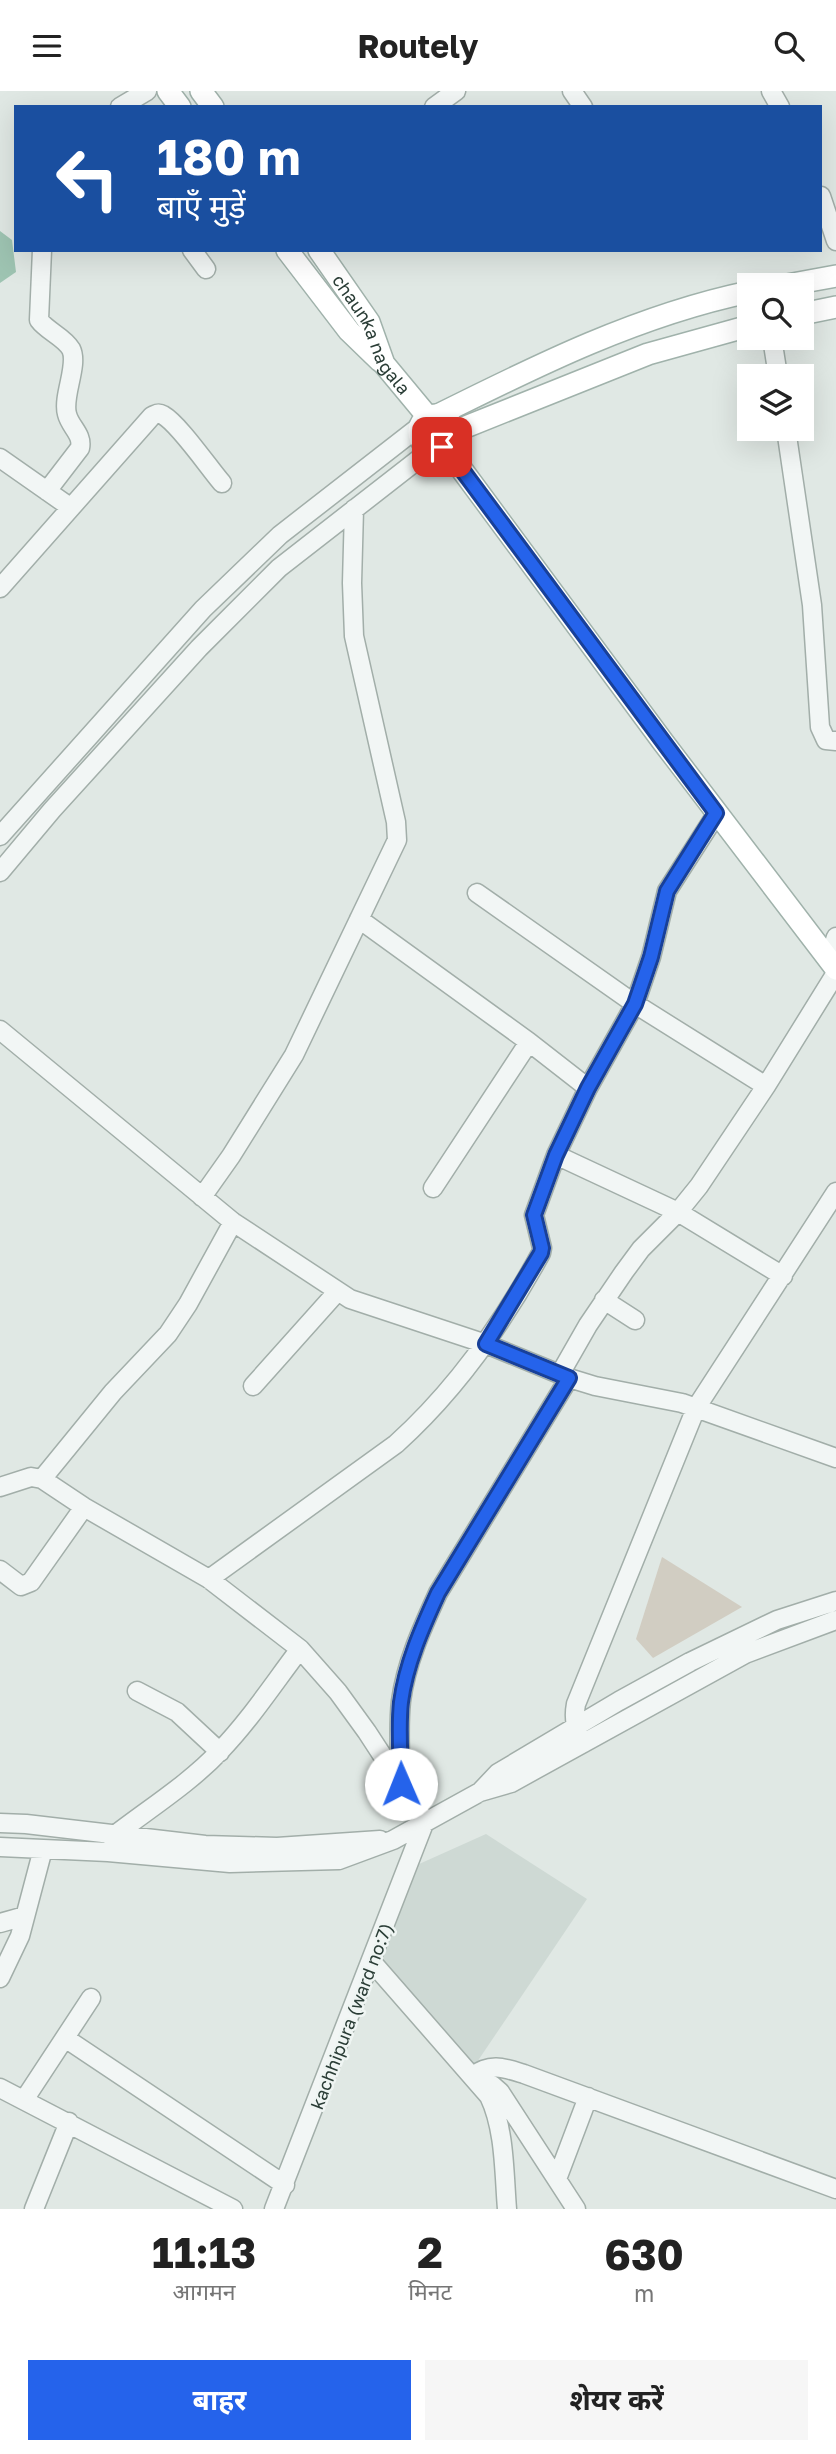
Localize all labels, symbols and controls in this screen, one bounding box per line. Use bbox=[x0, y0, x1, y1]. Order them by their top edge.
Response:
icon: menu bbox=[28, 27, 66, 65]
text: Routely bbox=[358, 27, 478, 65]
icon: search bbox=[770, 27, 808, 65]
text: 180 m bbox=[157, 127, 301, 186]
icon: left bbox=[42, 133, 133, 224]
text: बाएँ मुड़ें bbox=[157, 187, 246, 225]
street label: chaunka nagala bbox=[328, 270, 415, 399]
map controls bbox=[737, 273, 814, 441]
button: search bbox=[737, 273, 814, 350]
button: layers bbox=[737, 364, 814, 441]
pin bbox=[412, 417, 472, 477]
icon: arrive bbox=[423, 428, 461, 466]
position arrow bbox=[364, 1747, 438, 1821]
street label: kachhipura (ward no:7) bbox=[305, 1920, 397, 2112]
text: 11:13 bbox=[152, 2227, 256, 2277]
text: 2 bbox=[417, 2227, 443, 2277]
text: 630 bbox=[604, 2229, 684, 2279]
text: आगमन bbox=[173, 2277, 236, 2305]
text: मिनट bbox=[408, 2277, 452, 2305]
text: m bbox=[634, 2279, 654, 2307]
button: बाहर bbox=[28, 2360, 411, 2440]
button: शेयर करें bbox=[425, 2360, 808, 2440]

